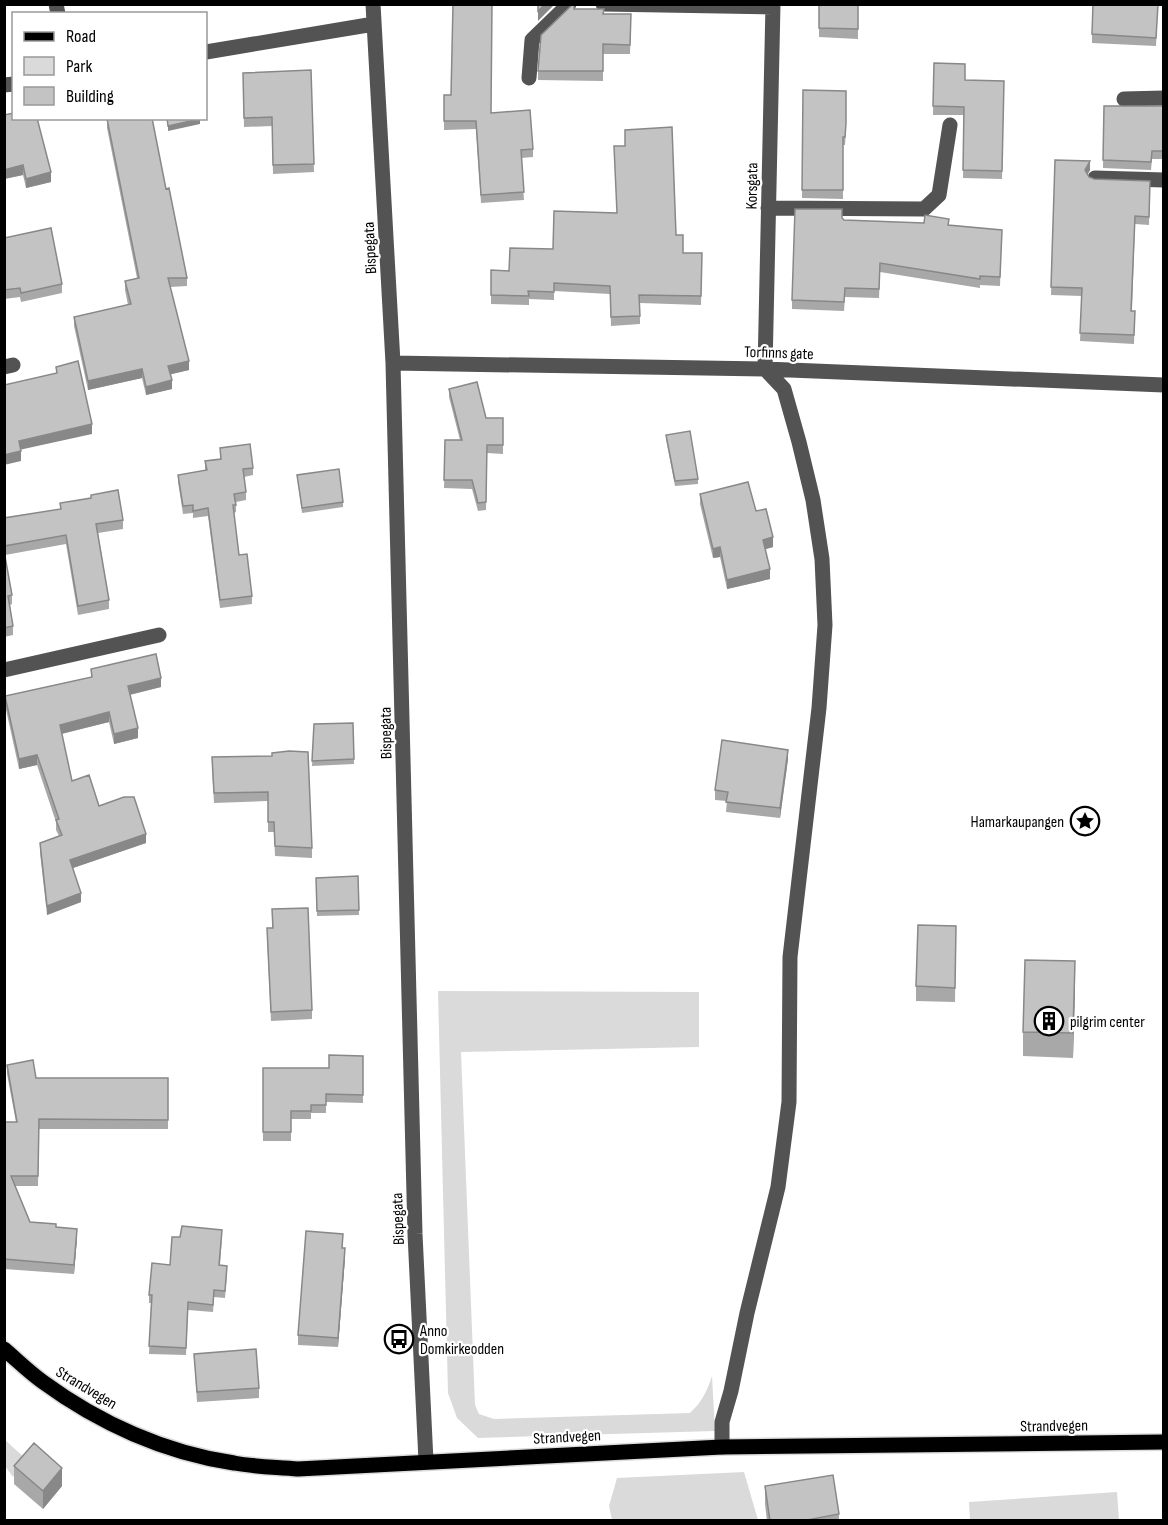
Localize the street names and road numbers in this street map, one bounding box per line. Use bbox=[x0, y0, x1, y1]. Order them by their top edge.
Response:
street label: Korsgata bbox=[743, 162, 762, 210]
street label: Bispegata bbox=[360, 221, 381, 274]
street label: Torfinns gate bbox=[744, 343, 814, 364]
street label: Bispegata bbox=[377, 707, 396, 759]
street label: Bispegata bbox=[388, 1193, 409, 1245]
street label: Strandvegen bbox=[52, 1363, 120, 1414]
street label: Strandvegen bbox=[1020, 1416, 1088, 1437]
street label: Strandvegen bbox=[533, 1426, 601, 1449]

